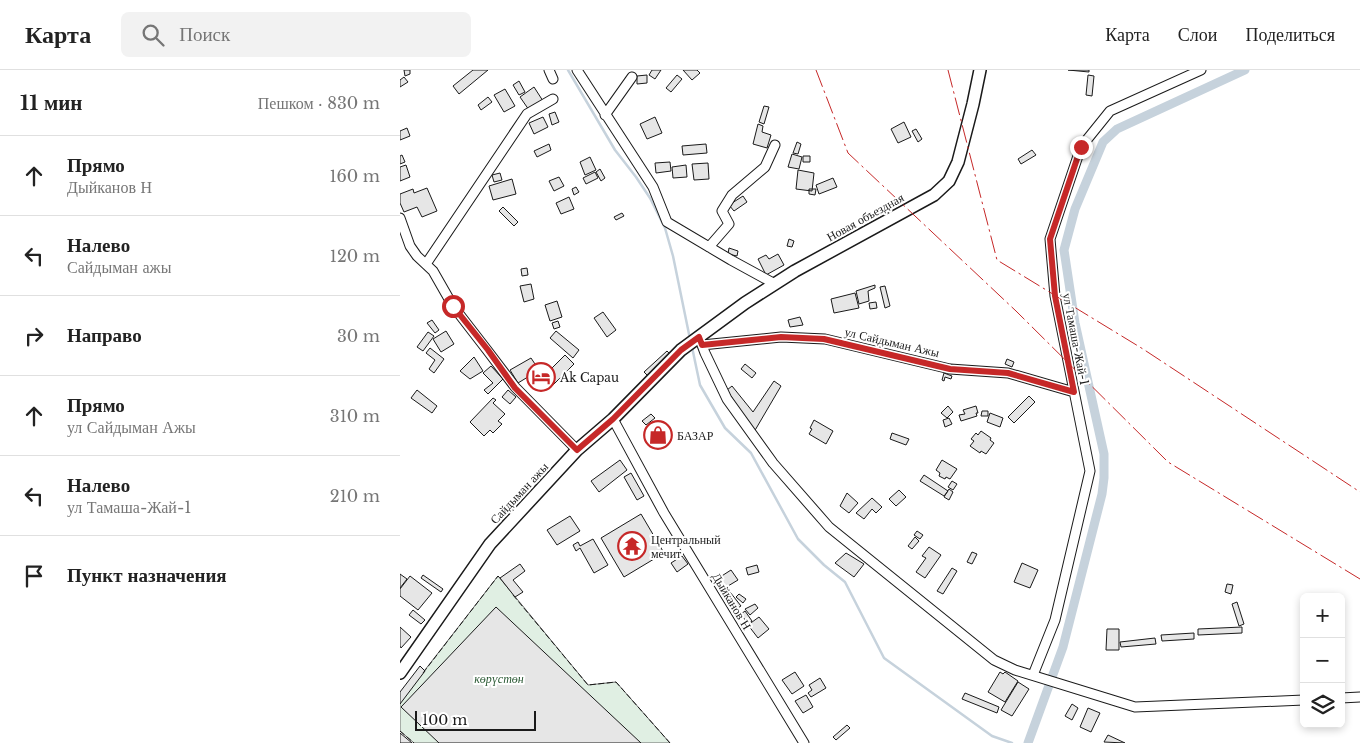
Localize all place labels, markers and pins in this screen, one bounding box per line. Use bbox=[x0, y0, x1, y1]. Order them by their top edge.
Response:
hotel icon: Ak Capau bbox=[526, 362, 556, 392]
place label: Ak Capau bbox=[559, 370, 619, 385]
shop icon: БАЗАР bbox=[643, 420, 673, 450]
place label: БАЗАР bbox=[677, 428, 714, 443]
temple icon: Центральный мечит bbox=[617, 531, 647, 561]
place label: Центральный мечит bbox=[651, 532, 721, 561]

